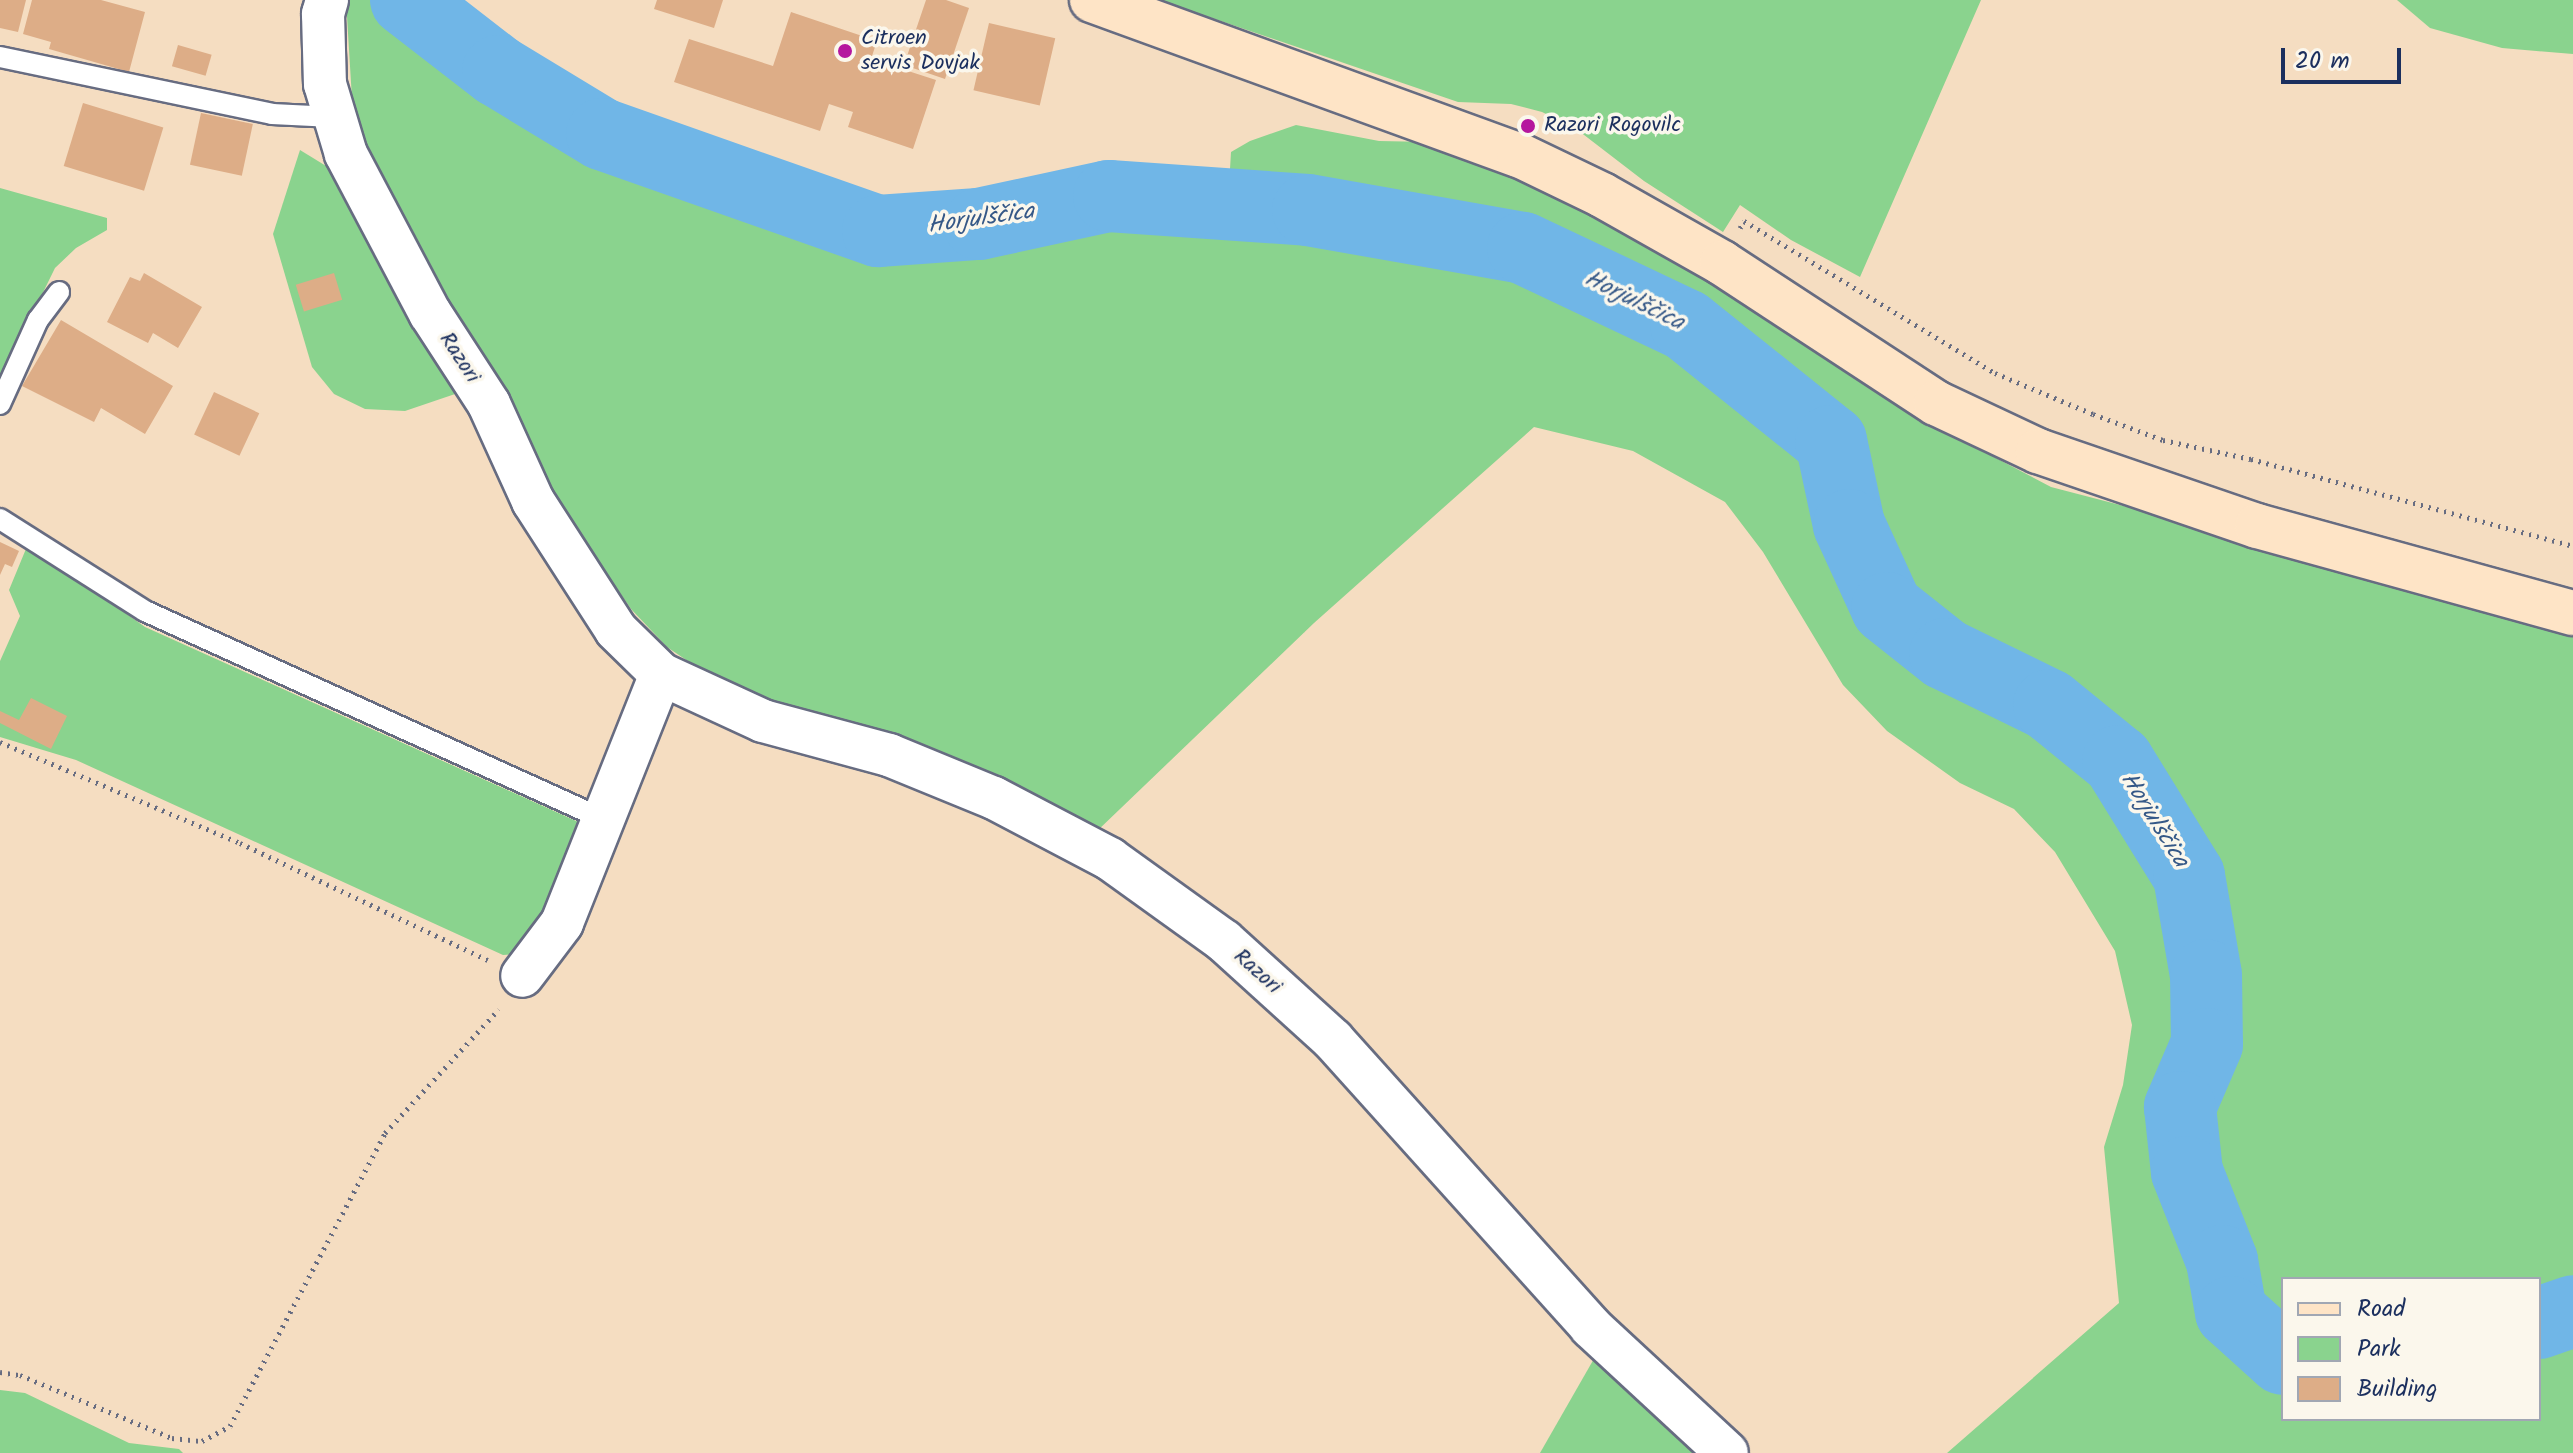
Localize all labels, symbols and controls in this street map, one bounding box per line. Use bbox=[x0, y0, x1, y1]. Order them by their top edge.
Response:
place label: Citroen servis Dovjak bbox=[861, 25, 980, 76]
scale bar bbox=[2285, 32, 2405, 82]
marker: Citroen servis Dovjak bbox=[836, 42, 854, 60]
text: 20 m bbox=[2295, 42, 2350, 81]
place label: Razori Rogovilc bbox=[1544, 113, 1681, 139]
marker: Razori Rogovilc bbox=[1519, 117, 1537, 135]
water label: Horjulščica bbox=[926, 197, 1036, 241]
water label: Horjulščica bbox=[1580, 265, 1688, 337]
street label: Razori bbox=[433, 328, 485, 388]
water label: Horjulščica bbox=[2113, 767, 2195, 873]
street label: Razori bbox=[1228, 944, 1286, 1000]
legend bbox=[2281, 1277, 2541, 1421]
text: Road bbox=[2357, 1290, 2405, 1329]
text: Park bbox=[2357, 1330, 2401, 1369]
text: Building bbox=[2357, 1370, 2437, 1409]

